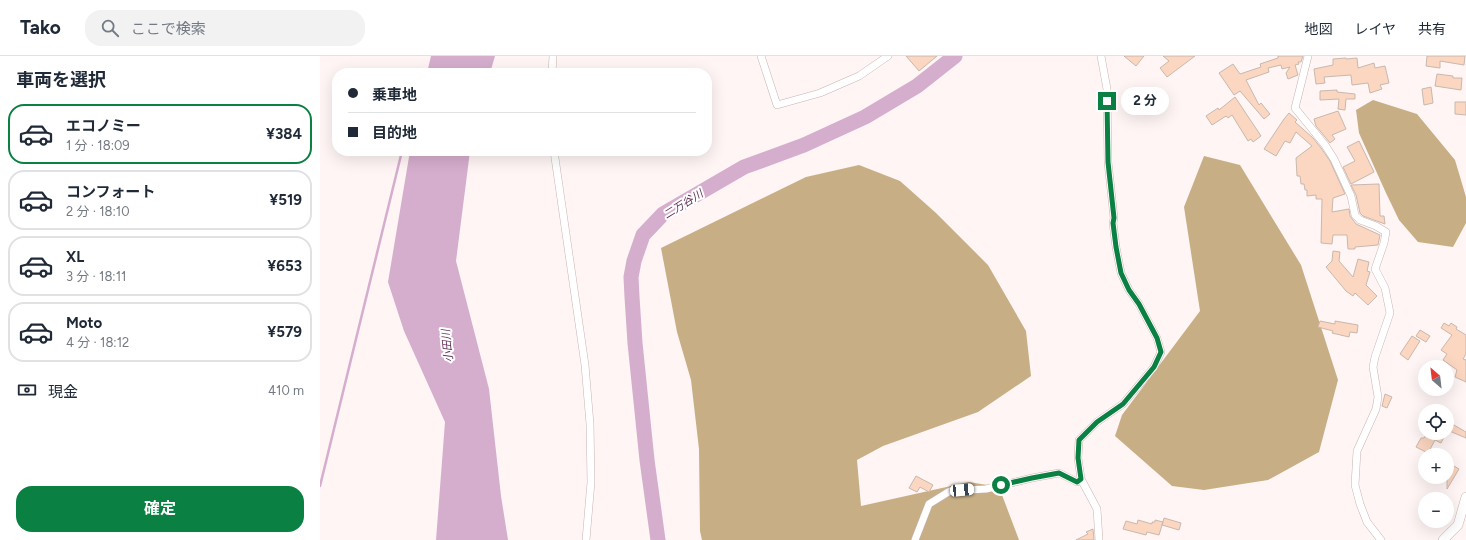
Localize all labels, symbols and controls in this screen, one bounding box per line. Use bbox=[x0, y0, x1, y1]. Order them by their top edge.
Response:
search box bbox=[85, 10, 365, 46]
text: Tako bbox=[20, 16, 61, 39]
icon: search bbox=[99, 17, 121, 39]
text: ここで検索 bbox=[131, 20, 206, 38]
text: 地図 bbox=[1304, 21, 1332, 38]
text: レイヤ bbox=[1354, 21, 1396, 38]
text: 共有 bbox=[1418, 21, 1446, 38]
text: 車両を選択 bbox=[16, 69, 106, 91]
text: 乗車地 bbox=[372, 86, 417, 104]
callout: 2 分 bbox=[1121, 87, 1169, 115]
route end bbox=[1098, 92, 1116, 110]
text: 2 分 bbox=[1133, 93, 1157, 108]
icon: car bbox=[18, 116, 54, 152]
text: エコノミー bbox=[66, 117, 141, 135]
text: 目的地 bbox=[372, 124, 417, 142]
text: ¥384 bbox=[266, 125, 302, 143]
text: 1 分 · 18:09 bbox=[66, 138, 130, 153]
icon: car bbox=[18, 182, 54, 218]
text: コンフォート bbox=[66, 183, 156, 201]
water label: 二万谷川 bbox=[661, 187, 706, 222]
text: ¥519 bbox=[269, 191, 302, 209]
text: 2 分 · 18:10 bbox=[66, 204, 130, 219]
icon: car bbox=[18, 248, 54, 284]
text: XL bbox=[66, 248, 84, 266]
text: ¥653 bbox=[267, 257, 302, 275]
text: 3 分 · 18:11 bbox=[66, 269, 126, 284]
icon: car bbox=[18, 314, 54, 350]
text: Moto bbox=[66, 314, 102, 332]
text: ¥579 bbox=[267, 323, 302, 341]
water label: 小田川 bbox=[439, 328, 456, 363]
text: 4 分 · 18:12 bbox=[66, 335, 129, 350]
north arrow bbox=[1418, 360, 1454, 396]
map controls bbox=[1418, 360, 1454, 528]
icon: cash bbox=[16, 379, 38, 401]
text: 現金 bbox=[48, 383, 78, 401]
text: 410 m bbox=[268, 383, 304, 398]
button: locate bbox=[1418, 404, 1454, 440]
button: + bbox=[1418, 448, 1454, 484]
route start bbox=[992, 476, 1010, 494]
car bbox=[950, 483, 974, 497]
button: 確定 bbox=[16, 486, 304, 532]
button: − bbox=[1418, 492, 1454, 528]

